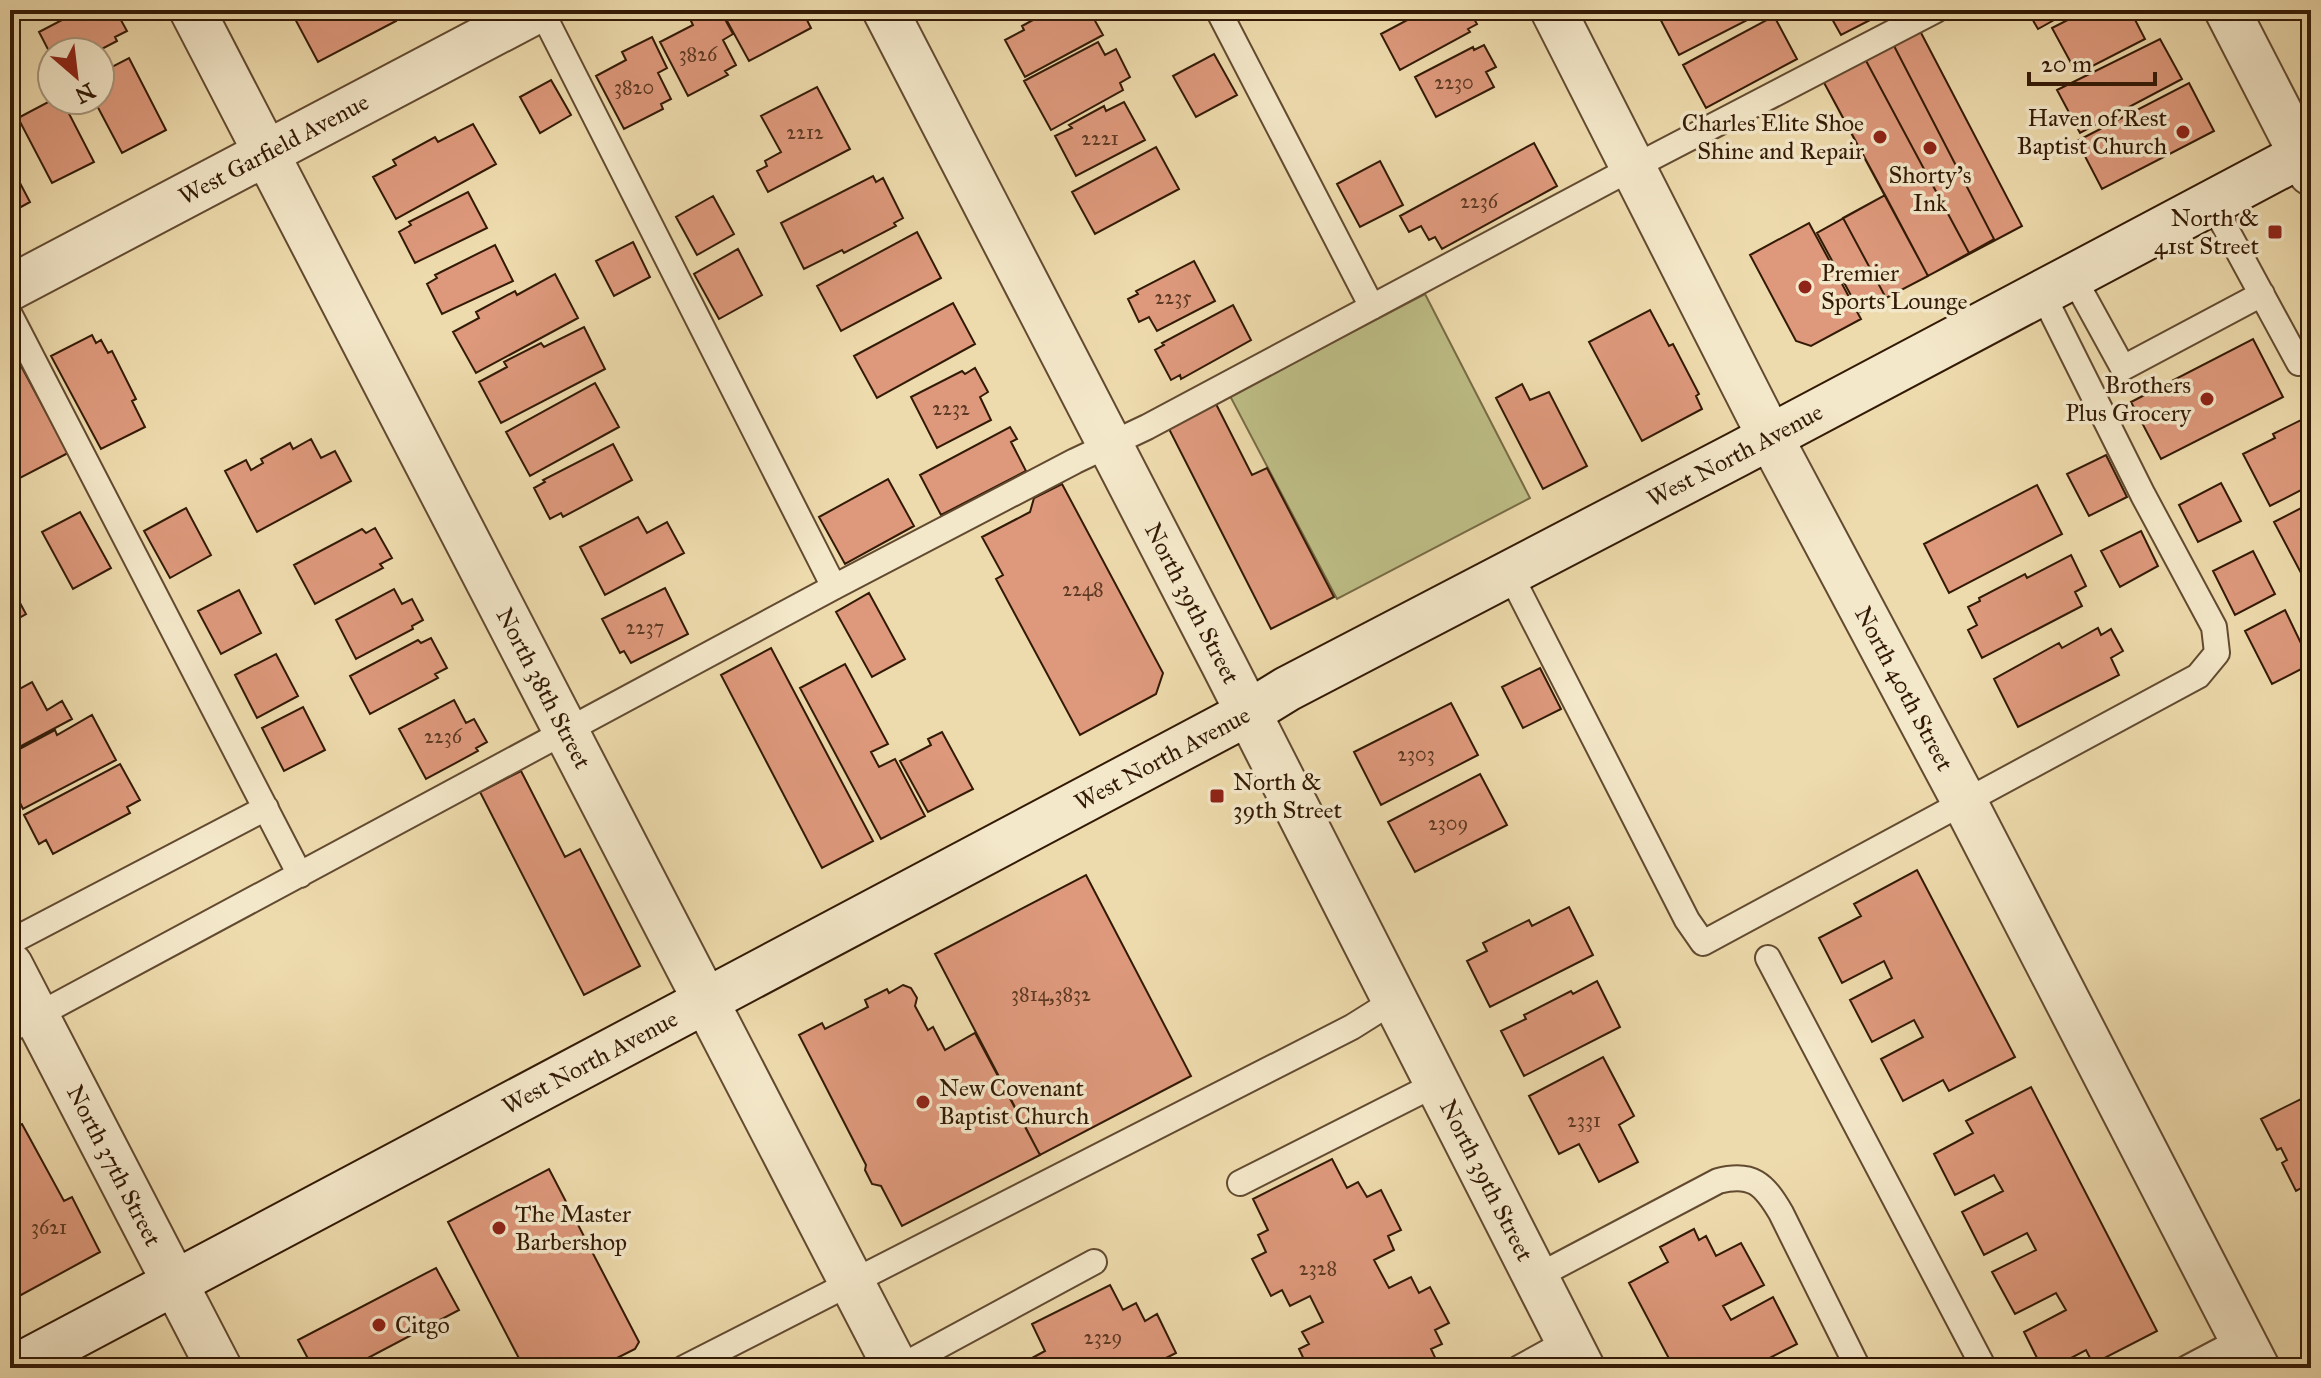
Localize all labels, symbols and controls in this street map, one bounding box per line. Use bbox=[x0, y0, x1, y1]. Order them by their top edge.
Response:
north arrow bbox=[36, 36, 116, 116]
scale bar bbox=[2029, 36, 2155, 86]
house number: 3826 bbox=[679, 42, 718, 66]
text: 20 m bbox=[2041, 49, 2092, 79]
house number: 2230 bbox=[1434, 70, 1474, 94]
house number: 3820 bbox=[614, 75, 654, 99]
text: N bbox=[70, 77, 100, 110]
street label: West Garfield Avenue bbox=[174, 87, 374, 211]
place label: Haven of Rest Baptist Church bbox=[2017, 103, 2168, 161]
place label: Charles Elite Shoe Shine and Repair bbox=[1682, 108, 1864, 166]
house number: 2212 bbox=[786, 120, 824, 144]
marker: Haven of Rest Baptist Church bbox=[2174, 123, 2192, 141]
house number: 2221 bbox=[1081, 126, 1119, 150]
marker: Charles Elite Shoe Shine and Repair bbox=[1871, 128, 1889, 146]
marker: Shorty's Ink bbox=[1921, 139, 1939, 157]
place label: Shorty's Ink bbox=[1888, 160, 1972, 218]
house number: 2236 bbox=[1460, 189, 1499, 213]
place label: North & 41st Street bbox=[2154, 203, 2259, 261]
marker: North & 41st Street bbox=[2266, 223, 2284, 241]
place label: Premier Sports Lounge bbox=[1821, 258, 1967, 316]
marker: Premier Sports Lounge bbox=[1796, 278, 1814, 296]
house number: 2235 bbox=[1155, 285, 1191, 309]
place label: Brothers Plus Grocery bbox=[2065, 370, 2192, 428]
marker: Brothers Plus Grocery bbox=[2198, 390, 2216, 408]
house number: 2232 bbox=[932, 396, 970, 420]
street label: West North Avenue bbox=[1642, 397, 1828, 514]
street label: North 39th Street bbox=[1138, 518, 1246, 689]
house number: 2248 bbox=[1062, 577, 1104, 601]
street label: North 40th Street bbox=[1848, 601, 1960, 776]
street label: North 38th Street bbox=[490, 603, 598, 774]
house number: 2237 bbox=[626, 615, 664, 639]
street label: West North Avenue bbox=[1069, 700, 1255, 817]
house number: 2236 bbox=[424, 724, 463, 748]
house number: 2303 bbox=[1397, 742, 1435, 766]
place label: North & 39th Street bbox=[1233, 767, 1343, 825]
marker: North & 39th Street bbox=[1208, 787, 1226, 805]
house number: 2309 bbox=[1428, 811, 1468, 835]
house number: 3814,3832 bbox=[1011, 982, 1091, 1006]
street label: West North Avenue bbox=[497, 1003, 683, 1121]
place label: New Covenant Baptist Church bbox=[939, 1073, 1089, 1131]
street label: North 37th Street bbox=[60, 1080, 168, 1252]
marker: New Covenant Baptist Church bbox=[914, 1093, 932, 1111]
street label: North 39th Street bbox=[1433, 1095, 1540, 1267]
house number: 2331 bbox=[1567, 1108, 1601, 1132]
place label: The Master Barbershop bbox=[515, 1199, 631, 1257]
house number: 3621 bbox=[31, 1215, 67, 1239]
marker: The Master Barbershop bbox=[490, 1219, 508, 1237]
house number: 2328 bbox=[1299, 1256, 1337, 1280]
place label: Citgo bbox=[395, 1310, 450, 1340]
marker: Citgo bbox=[370, 1316, 388, 1334]
house number: 2329 bbox=[1084, 1325, 1122, 1349]

